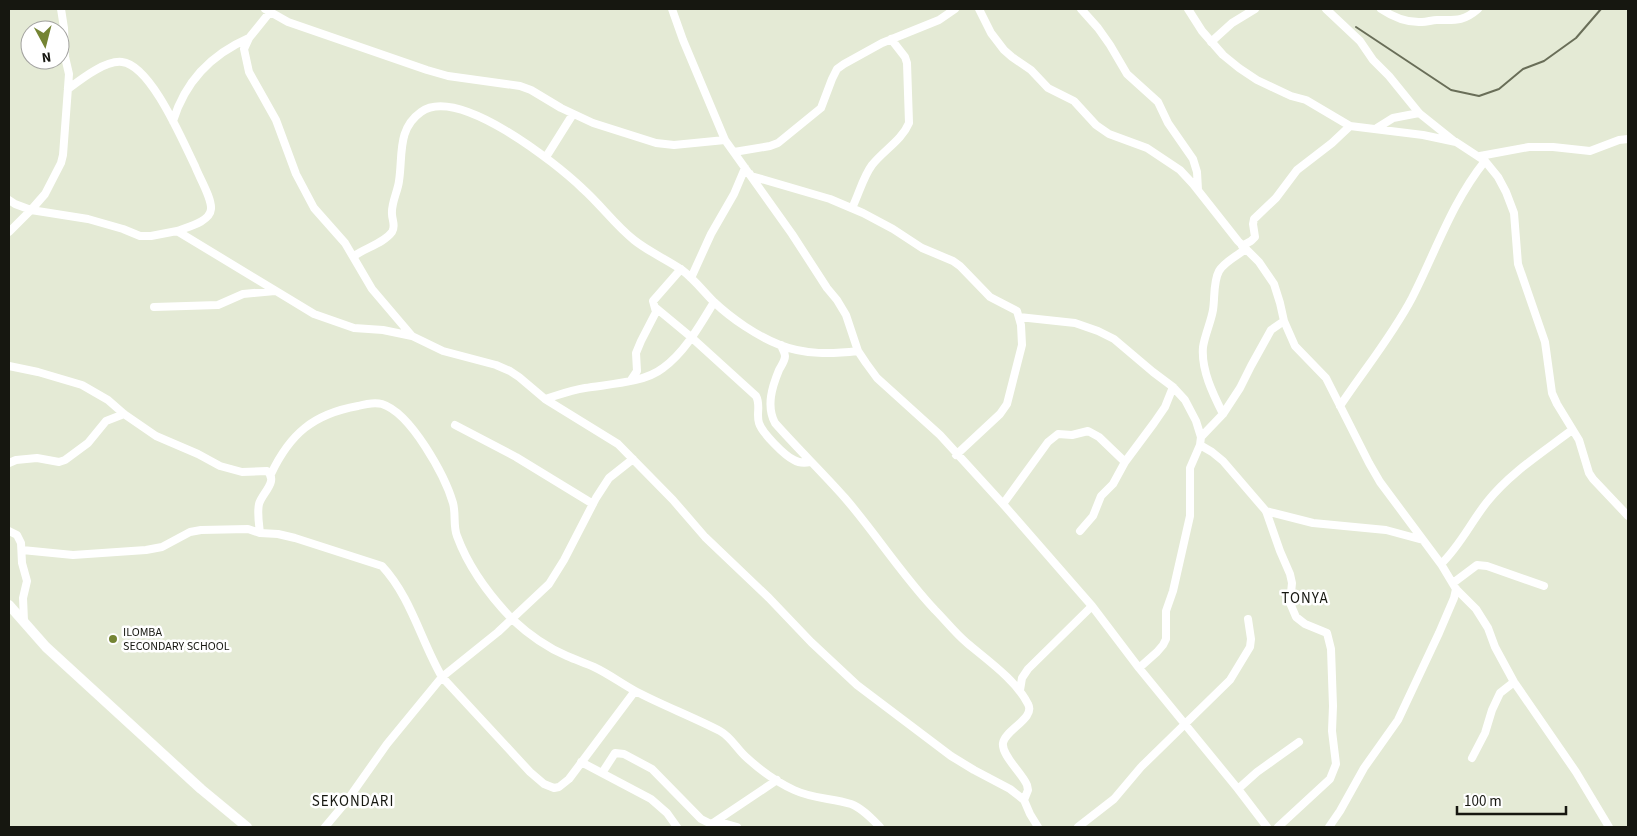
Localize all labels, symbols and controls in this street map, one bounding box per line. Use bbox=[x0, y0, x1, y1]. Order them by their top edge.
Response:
north arrow bbox=[20, 20, 70, 70]
text: N bbox=[41, 46, 52, 67]
district label: TONYA bbox=[1281, 588, 1329, 609]
place label: ILOMBA SECONDARY SCHOOL bbox=[123, 624, 230, 655]
marker: ILOMBA SECONDARY SCHOOL bbox=[107, 633, 119, 645]
scale bar bbox=[1457, 784, 1566, 816]
district label: SEKONDARI bbox=[312, 791, 394, 812]
text: 100 m bbox=[1464, 791, 1502, 812]

